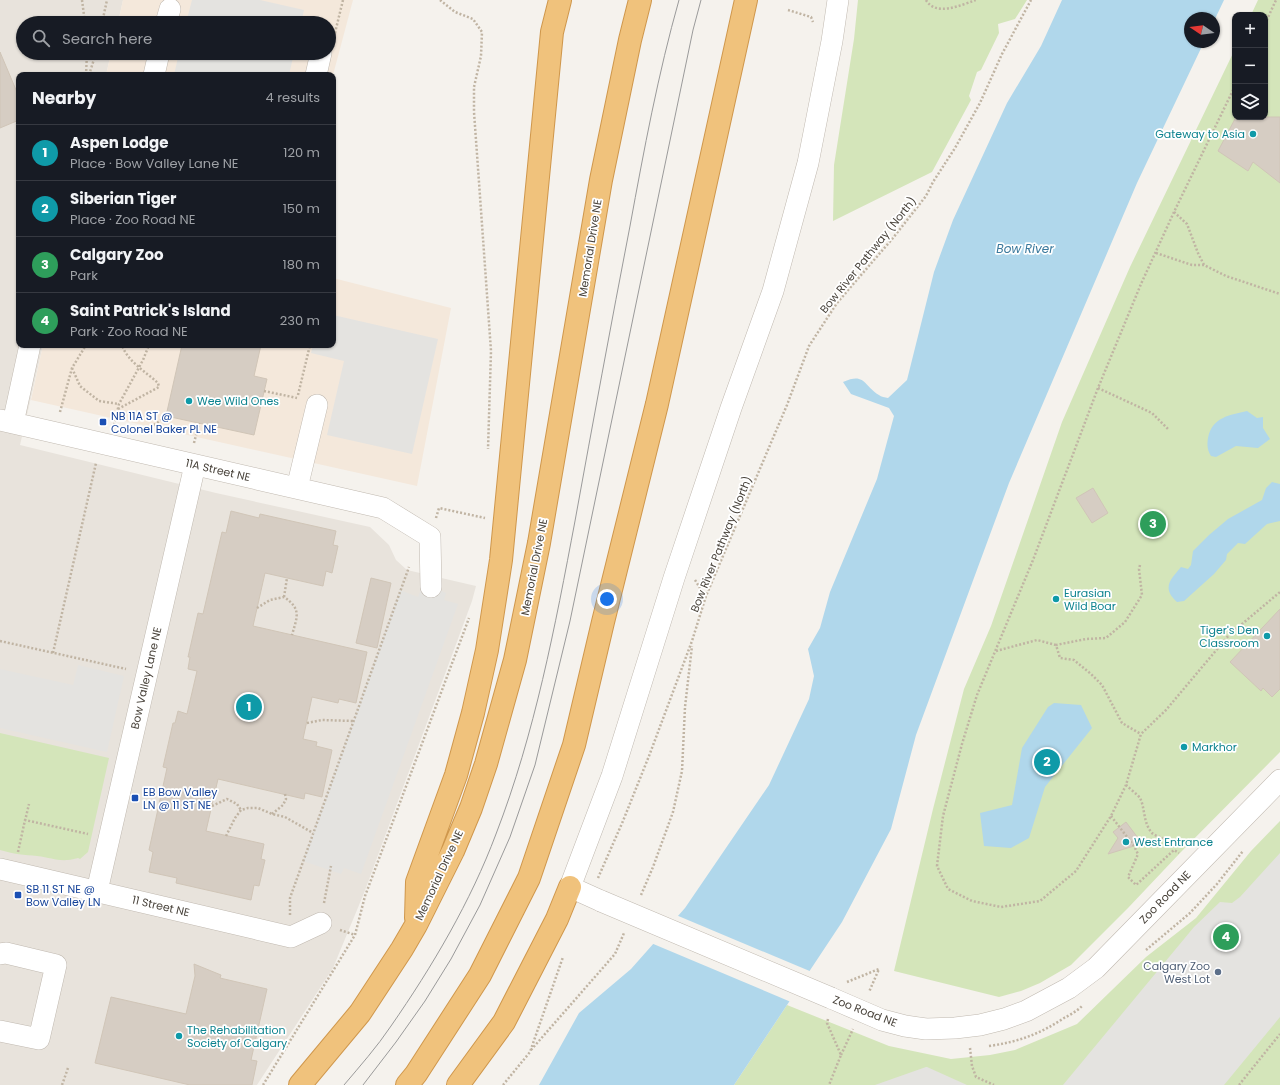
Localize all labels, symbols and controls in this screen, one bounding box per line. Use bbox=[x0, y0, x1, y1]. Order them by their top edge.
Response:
north arrow bbox=[1184, 12, 1220, 48]
map controls bbox=[1232, 12, 1268, 120]
button: + bbox=[1232, 12, 1268, 48]
search box bbox=[16, 16, 336, 60]
icon: search bbox=[30, 27, 52, 49]
text: Search here bbox=[62, 28, 152, 49]
button: − bbox=[1232, 48, 1268, 84]
button: layers bbox=[1232, 84, 1268, 120]
text: Nearby bbox=[32, 86, 96, 110]
text: 4 results bbox=[266, 88, 320, 107]
place label: Gateway to Asia bbox=[1155, 126, 1245, 142]
marker: Gateway to Asia bbox=[1248, 129, 1258, 139]
text: Aspen Lodge bbox=[70, 132, 168, 153]
text: 1 bbox=[43, 143, 47, 162]
text: 120 m bbox=[283, 143, 320, 162]
text: Place · Bow Valley Lane NE bbox=[70, 154, 238, 173]
text: Siberian Tiger bbox=[70, 188, 177, 209]
street label: Bow River Pathway (North) bbox=[816, 193, 920, 317]
street label: Memorial Drive NE bbox=[574, 198, 606, 298]
text: 2 bbox=[41, 199, 49, 218]
text: 150 m bbox=[283, 199, 320, 218]
text: Place · Zoo Road NE bbox=[70, 210, 195, 229]
water label: Bow River bbox=[996, 240, 1054, 257]
text: Calgary Zoo bbox=[70, 244, 164, 265]
text: 3 bbox=[41, 255, 49, 274]
text: 180 m bbox=[283, 255, 320, 274]
text: Park bbox=[70, 266, 98, 285]
text: Saint Patrick's Island bbox=[70, 300, 231, 321]
text: 4 bbox=[41, 311, 49, 330]
text: 230 m bbox=[280, 311, 320, 330]
text: Park · Zoo Road NE bbox=[70, 322, 188, 341]
place label: Wee Wild Ones bbox=[197, 393, 279, 409]
marker: Wee Wild Ones bbox=[184, 396, 194, 406]
place label: NB 11A ST @ Colonel Baker PL NE bbox=[111, 408, 217, 437]
marker: NB 11A ST @ Colonel Baker PL NE bbox=[98, 417, 108, 427]
street label: 11A Street NE bbox=[184, 455, 252, 485]
street label: Bow River Pathway (North) bbox=[686, 474, 756, 614]
pin: 3 bbox=[1140, 509, 1166, 539]
street label: Memorial Drive NE bbox=[517, 517, 551, 617]
place label: Eurasian Wild Boar bbox=[1064, 585, 1116, 614]
your location bbox=[597, 589, 617, 609]
marker: Eurasian Wild Boar bbox=[1051, 594, 1061, 604]
place label: Tiger's Den Classroom bbox=[1199, 622, 1259, 651]
street label: Bow Valley Lane NE bbox=[126, 625, 166, 731]
marker: Tiger's Den Classroom bbox=[1262, 631, 1272, 641]
pin: 1 bbox=[236, 692, 262, 722]
place label: Markhor bbox=[1192, 739, 1237, 755]
marker: Markhor bbox=[1179, 742, 1189, 752]
pin: 2 bbox=[1034, 747, 1060, 777]
place label: EB Bow Valley LN @ 11 ST NE bbox=[143, 784, 218, 813]
marker: EB Bow Valley LN @ 11 ST NE bbox=[130, 793, 140, 803]
street label: Memorial Drive NE bbox=[411, 827, 467, 923]
place label: West Entrance bbox=[1134, 834, 1213, 850]
marker: West Entrance bbox=[1121, 837, 1131, 847]
street label: Zoo Road NE bbox=[1136, 867, 1194, 927]
place label: SB 11 ST NE @ Bow Valley LN bbox=[26, 881, 100, 910]
marker: SB 11 ST NE @ Bow Valley LN bbox=[13, 890, 23, 900]
street label: 11 Street NE bbox=[131, 892, 191, 920]
pin: 4 bbox=[1213, 922, 1239, 952]
place label: Calgary Zoo West Lot bbox=[1143, 958, 1210, 987]
marker: Calgary Zoo West Lot bbox=[1213, 967, 1223, 977]
street label: Zoo Road NE bbox=[830, 991, 900, 1031]
place label: The Rehabilitation Society of Calgary bbox=[187, 1022, 288, 1051]
marker: The Rehabilitation Society of Calgary bbox=[174, 1031, 184, 1041]

